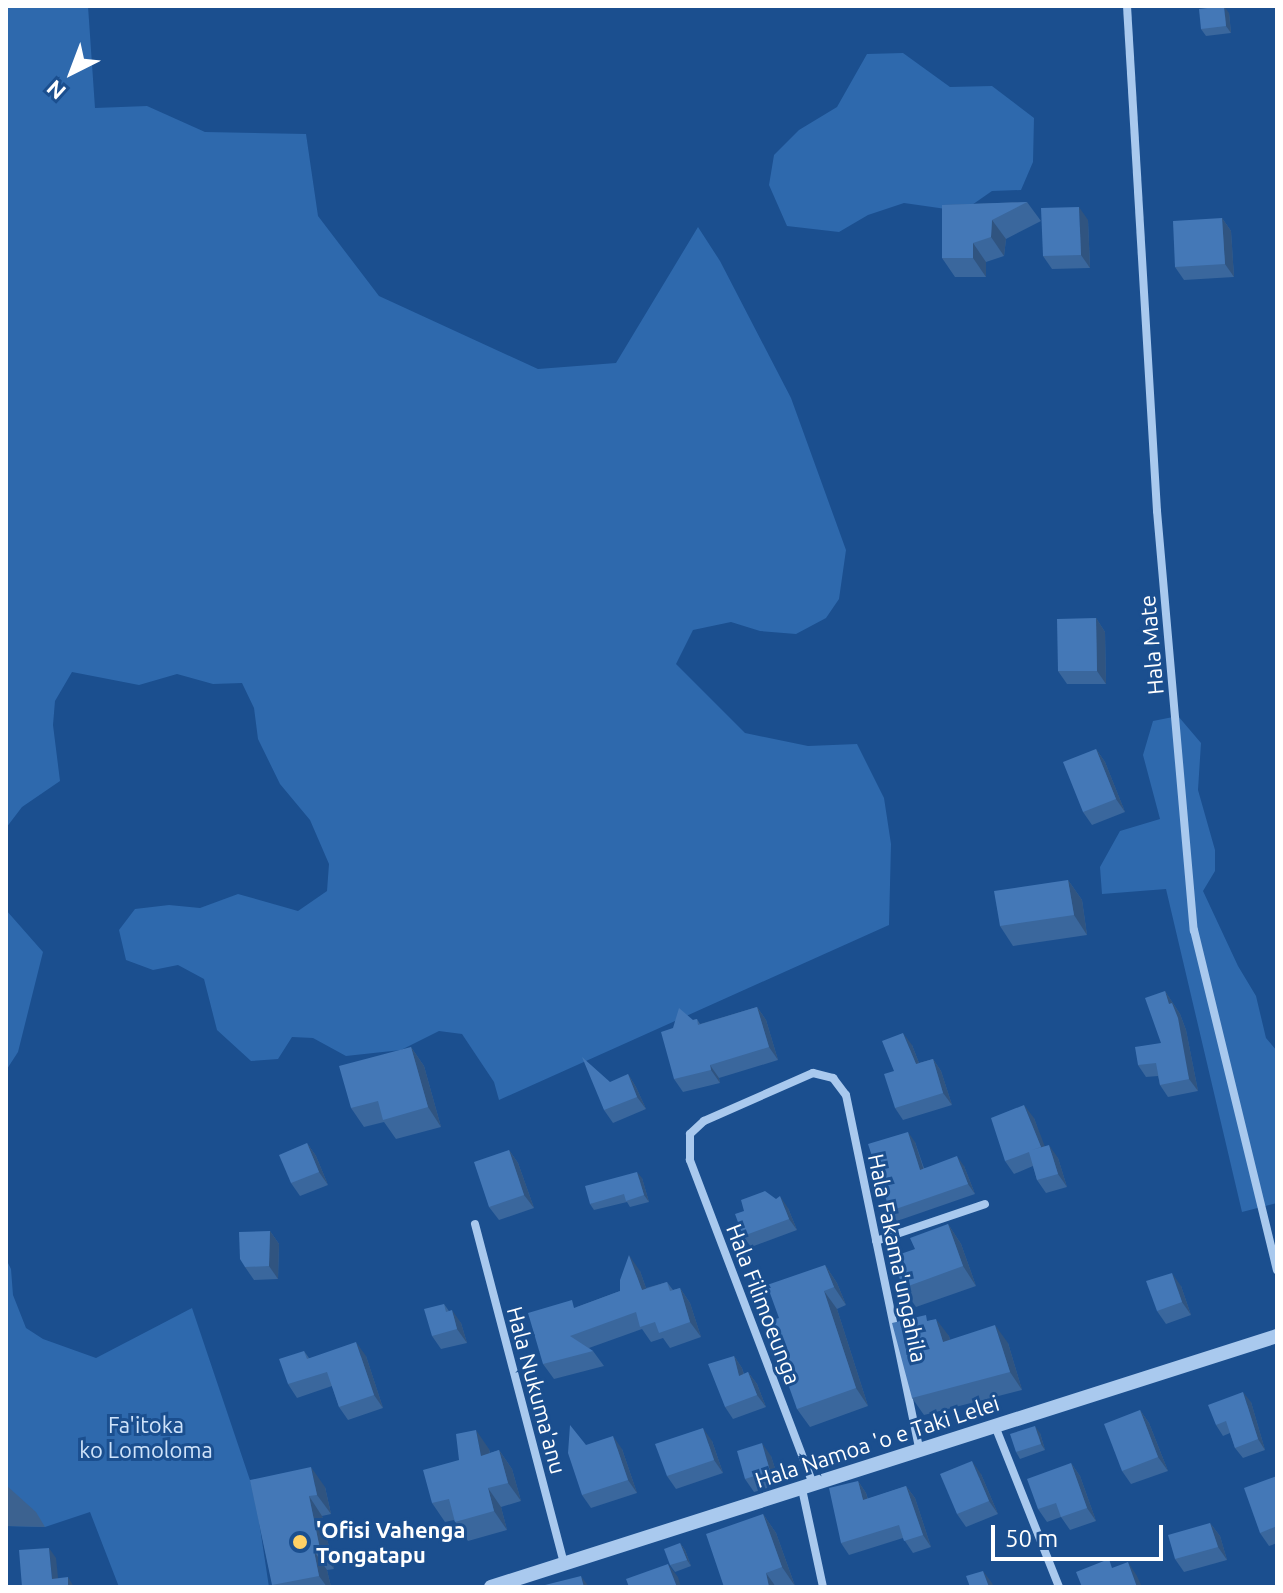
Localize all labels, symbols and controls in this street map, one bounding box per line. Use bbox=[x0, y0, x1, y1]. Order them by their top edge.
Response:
north arrow bbox=[32, 32, 112, 112]
text: N bbox=[41, 75, 70, 105]
street label: Hala Mate bbox=[1133, 594, 1169, 696]
street label: Hala Fakama'ungahila bbox=[863, 1151, 933, 1365]
street label: Hala Filimoeunga bbox=[721, 1220, 807, 1388]
street label: Hala Nukuma'anu bbox=[502, 1303, 572, 1477]
street label: Hala Namoa 'o e Taki Lelei bbox=[752, 1389, 1002, 1493]
park label: Fa'itoka ko Lomoloma bbox=[79, 1411, 213, 1462]
scale bar bbox=[995, 1509, 1167, 1559]
place label: 'Ofisi Vahenga Tongatapu bbox=[316, 1516, 465, 1568]
text: 50 m bbox=[1005, 1525, 1058, 1552]
marker: 'Ofisi Vahenga Tongatapu bbox=[291, 1533, 309, 1551]

